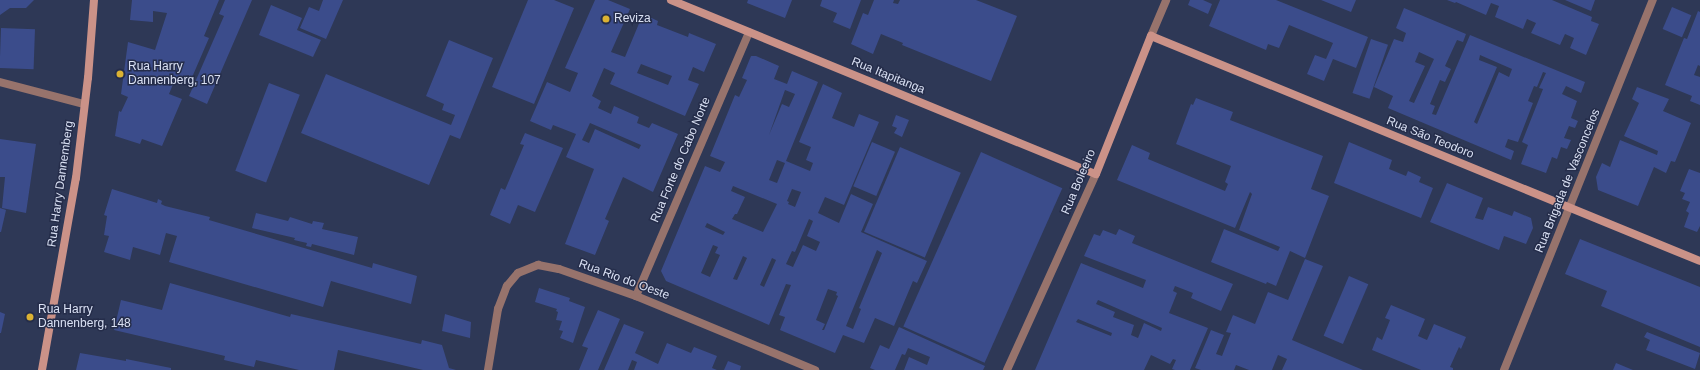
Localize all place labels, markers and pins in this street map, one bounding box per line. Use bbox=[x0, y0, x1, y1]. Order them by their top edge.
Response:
place label: Reviza bbox=[614, 12, 651, 26]
marker: Reviza bbox=[601, 14, 611, 24]
place label: Rua Harry Dannenberg, 107 bbox=[128, 60, 221, 88]
marker: Rua Harry Dannenberg, 107 bbox=[115, 69, 125, 79]
place label: Rua Harry Dannenberg, 148 bbox=[38, 303, 131, 331]
marker: Rua Harry Dannenberg, 148 bbox=[25, 312, 35, 322]

